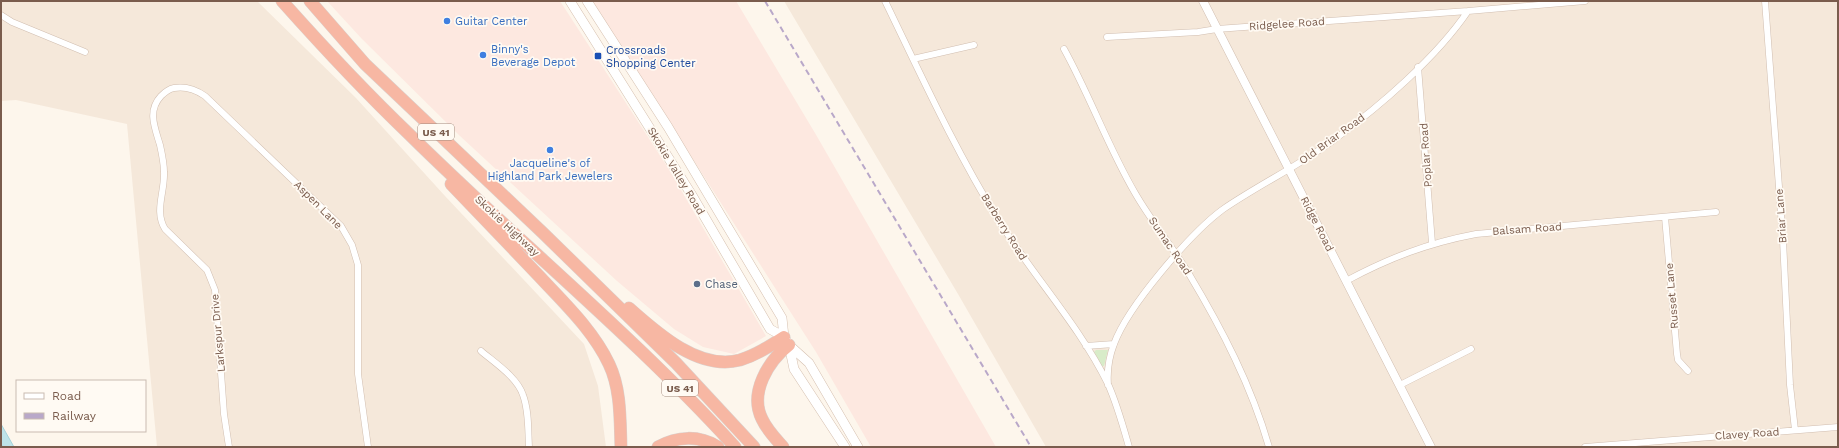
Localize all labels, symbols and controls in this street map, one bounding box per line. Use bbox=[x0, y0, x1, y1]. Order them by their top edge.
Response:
place label: Guitar Center bbox=[455, 15, 528, 28]
street label: Ridgelee Road bbox=[1249, 15, 1325, 33]
marker: Guitar Center bbox=[442, 16, 452, 26]
place label: Binny's Beverage Depot bbox=[491, 43, 576, 69]
place label: Crossroads Shopping Center bbox=[606, 44, 696, 70]
marker: Binny's Beverage Depot bbox=[478, 50, 488, 60]
marker: Crossroads Shopping Center bbox=[593, 51, 603, 61]
street label: Old Briar Road bbox=[1297, 111, 1367, 167]
street label: Poplar Road bbox=[1417, 122, 1435, 188]
road number: US 41 bbox=[418, 124, 454, 140]
street label: Skokie Valley Road bbox=[645, 125, 707, 217]
marker: Jacqueline's of Highland Park Jewelers bbox=[545, 145, 555, 155]
place label: Jacqueline's of Highland Park Jewelers bbox=[487, 157, 613, 183]
street label: Aspen Lane bbox=[291, 178, 345, 232]
street label: Briar Lane bbox=[1773, 188, 1789, 244]
street label: Barberry Road bbox=[978, 191, 1030, 263]
street label: Skokie Highway bbox=[472, 193, 542, 259]
street label: Ridge Road bbox=[1298, 194, 1336, 254]
street label: Sumac Road bbox=[1146, 214, 1194, 278]
street label: Balsam Road bbox=[1492, 220, 1562, 238]
street label: Russet Lane bbox=[1663, 263, 1681, 329]
place label: Chase bbox=[705, 278, 738, 291]
marker: Chase bbox=[692, 279, 702, 289]
street label: Larkspur Drive bbox=[208, 293, 228, 373]
legend bbox=[16, 380, 146, 432]
road number: US 41 bbox=[662, 380, 698, 396]
text: Road bbox=[52, 389, 81, 403]
text: Railway bbox=[52, 409, 97, 423]
street label: Clavey Road bbox=[1714, 425, 1780, 443]

